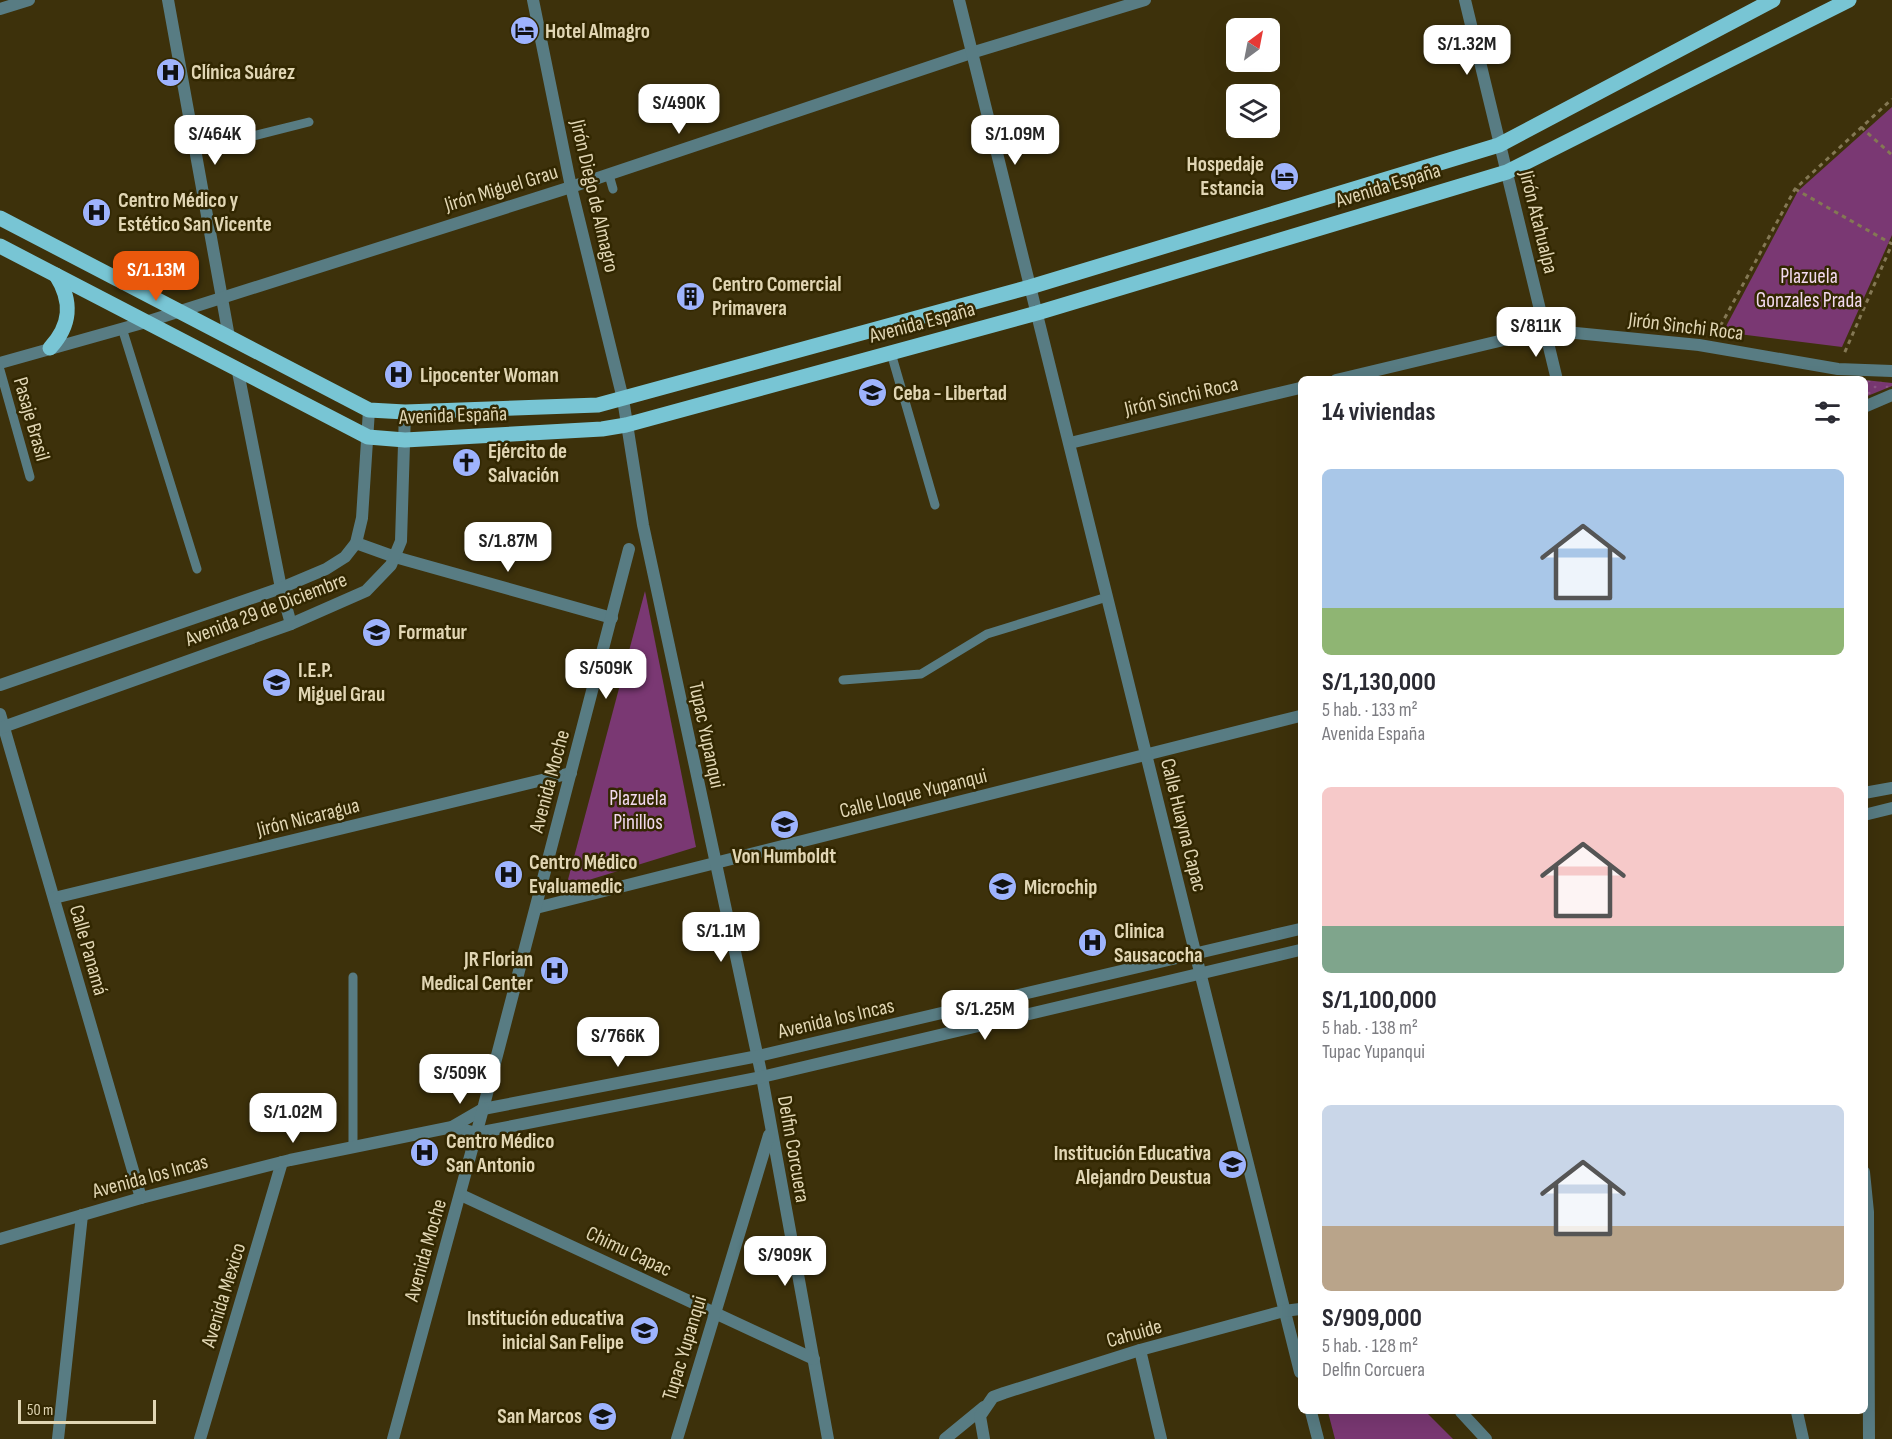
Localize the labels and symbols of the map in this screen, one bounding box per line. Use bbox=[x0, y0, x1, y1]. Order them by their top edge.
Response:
hotel icon: Hotel Almagro bbox=[508, 15, 540, 47]
north arrow bbox=[1226, 18, 1280, 72]
place label: Hotel Almagro bbox=[545, 19, 650, 44]
pin: S/1.32M bbox=[1412, 25, 1522, 76]
hospital icon: Clínica Suárez bbox=[154, 56, 186, 88]
place label: Clínica Suárez bbox=[191, 60, 295, 85]
pin: S/490K bbox=[630, 84, 728, 135]
pin: S/464K bbox=[166, 115, 264, 166]
pin: S/1.09M bbox=[960, 115, 1070, 166]
street label: Jirón Diego de Almagro bbox=[565, 116, 624, 275]
place label: Hospedaje Estancia bbox=[1187, 152, 1264, 201]
street label: Avenida España bbox=[1332, 158, 1444, 214]
street label: Jirón Miguel Grau bbox=[440, 159, 561, 218]
hotel icon: Hospedaje Estancia bbox=[1269, 160, 1301, 192]
street label: Jirón Atahualpa bbox=[1513, 167, 1563, 276]
place label: Centro Médico y Estético San Vicente bbox=[118, 188, 272, 237]
hospital icon: Centro Médico y Estético San Vicente bbox=[81, 196, 113, 228]
pin: S/1.13M bbox=[101, 251, 211, 302]
park label: Plazuela Gonzales Prada bbox=[1756, 264, 1862, 313]
place label: Centro Comercial Primavera bbox=[712, 272, 842, 321]
building icon: Centro Comercial Primavera bbox=[675, 280, 707, 312]
street label: Avenida España bbox=[866, 296, 978, 349]
pin: S/811K bbox=[1487, 307, 1585, 358]
street label: Jirón Sinchi Roca bbox=[1626, 307, 1745, 346]
hospital icon: Lipocenter Woman bbox=[383, 359, 415, 391]
place label: Lipocenter Woman bbox=[420, 363, 559, 388]
street label: Jirón Sinchi Roca bbox=[1121, 371, 1240, 422]
street label: Pasaje Brasil bbox=[8, 374, 55, 464]
school or university icon: Ceba - Libertad bbox=[856, 377, 888, 409]
place label: Ceba - Libertad bbox=[893, 381, 1007, 406]
street label: Avenida España bbox=[397, 401, 508, 430]
place label: Ejército de Salvación bbox=[488, 439, 567, 488]
church icon: Ejército de Salvación bbox=[451, 447, 483, 479]
pin: S/1.87M bbox=[453, 522, 563, 573]
street label: Avenida 29 de Diciembre bbox=[181, 567, 351, 652]
school or university icon: Formatur bbox=[361, 616, 393, 648]
place label: Formatur bbox=[398, 620, 468, 645]
pin: S/509K bbox=[557, 649, 655, 700]
place label: I.E.P. Miguel Grau bbox=[298, 658, 385, 707]
school or university icon: I.E.P. Miguel Grau bbox=[261, 666, 293, 698]
street label: Tupac Yupanqui bbox=[683, 680, 730, 791]
street label: Avenida Moche bbox=[524, 727, 575, 836]
street label: Calle Huayna Capac bbox=[1155, 756, 1212, 894]
street label: Calle Lloque Yupanqui bbox=[837, 763, 989, 824]
park label: Plazuela Pinillos bbox=[609, 786, 667, 835]
street label: Jirón Nicaragua bbox=[253, 793, 362, 843]
school or university icon: Von Humboldt bbox=[768, 809, 800, 841]
place label: Von Humboldt bbox=[732, 844, 836, 869]
place label: Centro Médico Evaluamedic bbox=[529, 850, 637, 899]
hospital icon: Centro Médico Evaluamedic bbox=[492, 858, 524, 890]
school or university icon: Microchip bbox=[987, 871, 1019, 903]
place label: Microchip bbox=[1024, 875, 1097, 900]
street label: Calle Panamá bbox=[64, 902, 113, 998]
pin: S/1.1M bbox=[672, 912, 770, 963]
place label: Clinica Sausacocha bbox=[1114, 919, 1203, 968]
hospital icon: Clinica Sausacocha bbox=[1077, 927, 1109, 959]
place label: JR Florian Medical Center bbox=[421, 947, 534, 996]
hospital icon: JR Florian Medical Center bbox=[538, 955, 570, 987]
pin: S/1.25M bbox=[930, 990, 1040, 1041]
street label: Avenida los Incas bbox=[774, 993, 897, 1044]
pin: S/766K bbox=[569, 1017, 667, 1068]
pin: S/509K bbox=[411, 1054, 509, 1105]
pin: S/1.02M bbox=[238, 1093, 348, 1144]
street label: Delfin Corcuera bbox=[772, 1094, 815, 1204]
place label: Centro Médico San Antonio bbox=[446, 1129, 554, 1178]
hospital icon: Centro Médico San Antonio bbox=[409, 1137, 441, 1169]
place label: Institución Educativa Alejandro Deustua bbox=[1054, 1141, 1211, 1190]
street label: Avenida los Incas bbox=[89, 1149, 211, 1204]
school or university icon: Institución Educativa Alejandro Deustua bbox=[1216, 1149, 1248, 1181]
street label: Avenida Moche bbox=[399, 1196, 452, 1305]
street label: Chimu Capac bbox=[582, 1221, 676, 1282]
pin: S/909K bbox=[736, 1236, 834, 1287]
street label: Avenida Mexico bbox=[195, 1240, 251, 1351]
street label: Tupac Yupanqui bbox=[657, 1293, 712, 1404]
place label: Institución educativa inicial San Felipe bbox=[467, 1306, 624, 1355]
school or university icon: Institución educativa inicial San Felipe bbox=[629, 1314, 661, 1346]
street label: Cahuide bbox=[1103, 1314, 1165, 1353]
scale bar bbox=[18, 1397, 156, 1424]
school or university icon: San Marcos bbox=[587, 1400, 619, 1432]
place label: San Marcos bbox=[497, 1404, 582, 1429]

